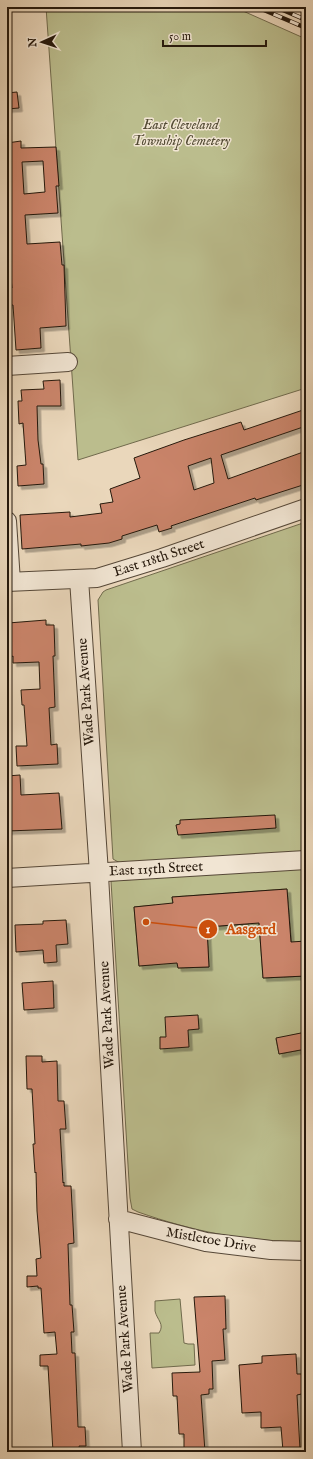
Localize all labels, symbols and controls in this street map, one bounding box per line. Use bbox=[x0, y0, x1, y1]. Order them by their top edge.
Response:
north arrow bbox=[22, 22, 62, 62]
scale bar bbox=[163, 22, 266, 48]
text: 50 m bbox=[169, 29, 191, 44]
text: N bbox=[26, 37, 40, 49]
park label: East Cleveland Township Cemetery bbox=[132, 116, 231, 150]
street label: East 118th Street bbox=[111, 535, 207, 581]
street label: Wade Park Avenue bbox=[73, 637, 99, 746]
street label: East 115th Street bbox=[109, 858, 204, 880]
callout: Aasgard bbox=[198, 915, 284, 942]
text: Aasgard bbox=[225, 920, 277, 939]
text: 1 bbox=[206, 922, 211, 937]
street label: Wade Park Avenue bbox=[95, 960, 119, 1069]
street label: Mistletoe Drive bbox=[165, 1223, 258, 1257]
street label: Wade Park Avenue bbox=[112, 1284, 138, 1393]

